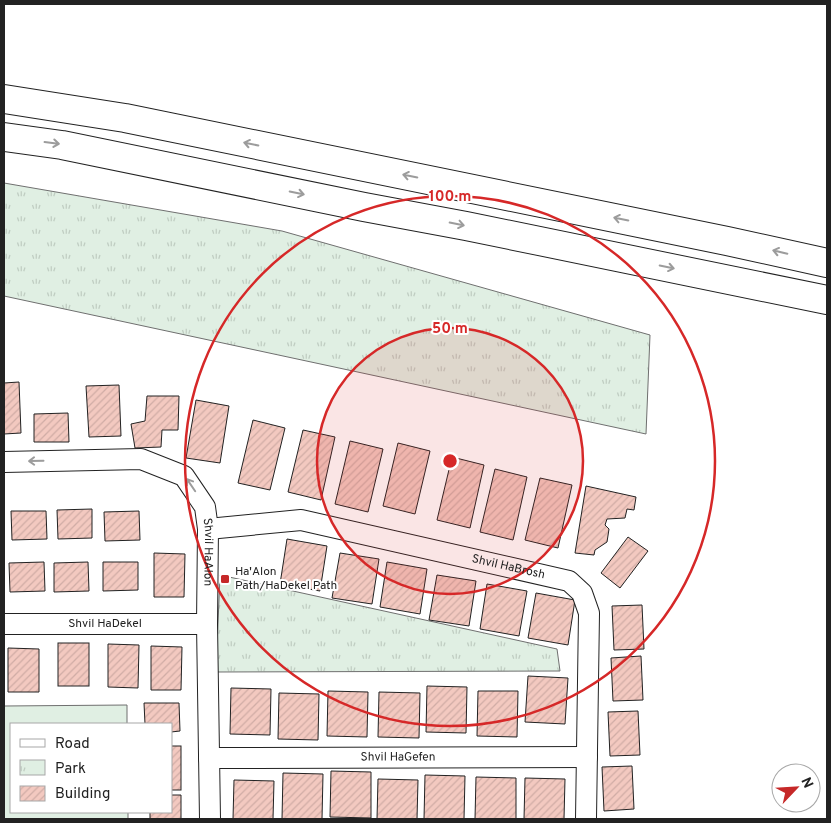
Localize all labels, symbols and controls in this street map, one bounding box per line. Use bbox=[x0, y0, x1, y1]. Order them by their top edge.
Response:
one-way arrow bbox=[44, 138, 60, 148]
one-way arrow bbox=[243, 139, 259, 148]
one-way arrow bbox=[402, 171, 418, 181]
text: 100 m bbox=[429, 188, 471, 207]
one-way arrow bbox=[289, 189, 305, 198]
one-way arrow bbox=[613, 214, 629, 223]
one-way arrow bbox=[448, 219, 464, 229]
one-way arrow bbox=[772, 247, 788, 256]
one-way arrow bbox=[659, 263, 675, 272]
text: 50 m bbox=[432, 320, 468, 339]
centre of rings bbox=[441, 452, 459, 470]
one-way arrow bbox=[28, 456, 44, 466]
one-way arrow bbox=[185, 478, 196, 492]
street label: Shvil HaAlon bbox=[199, 517, 216, 586]
street label: Shvil HaBrosh bbox=[470, 551, 546, 583]
place label: Ha'Alon Path/HaDekel Path bbox=[235, 564, 337, 594]
marker: Ha'Alon Path/HaDekel Path bbox=[219, 573, 231, 585]
street label: Shvil HaDekel bbox=[68, 616, 142, 632]
legend bbox=[10, 723, 172, 813]
text: Road bbox=[55, 735, 90, 754]
street label: Shvil HaGefen bbox=[360, 749, 436, 766]
text: Park bbox=[55, 760, 86, 779]
north arrow bbox=[771, 763, 821, 813]
text: N bbox=[797, 775, 816, 791]
text: Building bbox=[55, 785, 110, 804]

